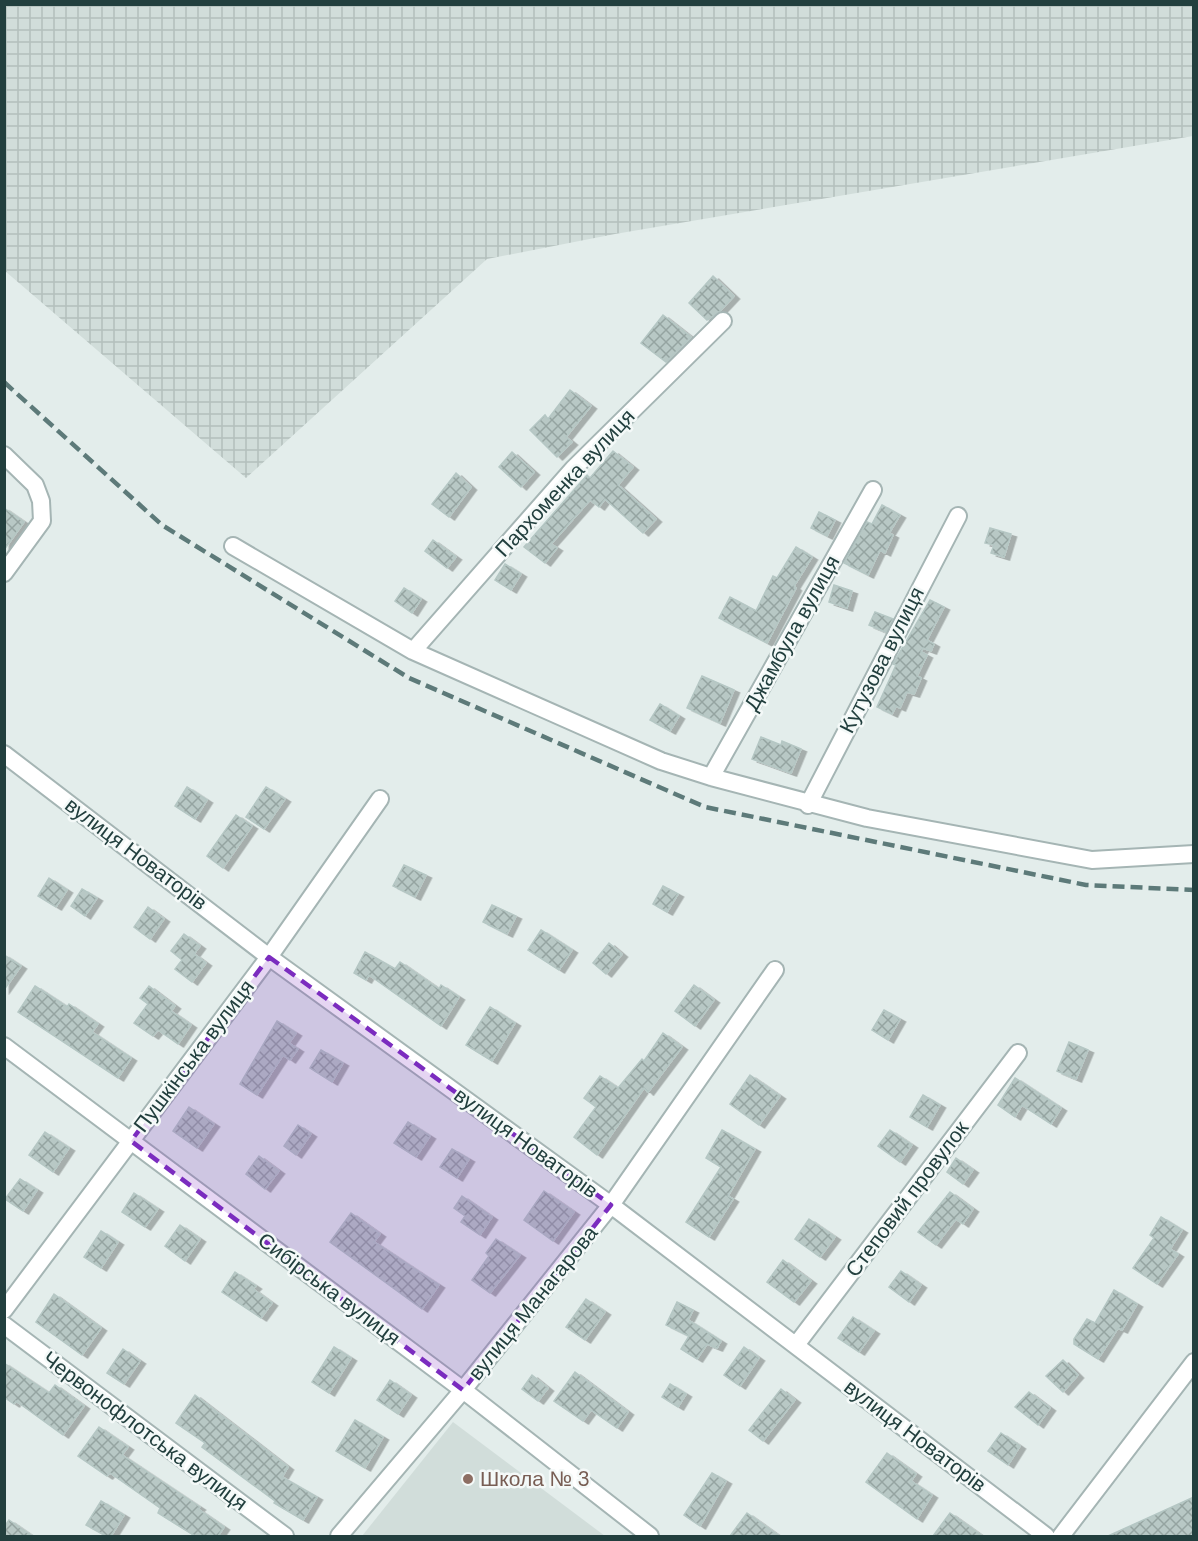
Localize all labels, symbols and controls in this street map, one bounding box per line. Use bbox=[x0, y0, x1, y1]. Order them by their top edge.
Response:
street label: Пархоменка вулиця bbox=[489, 403, 641, 563]
street label: Джамбула вулиця bbox=[738, 550, 846, 716]
street label: Кутузова вулиця bbox=[833, 582, 931, 738]
street label: вулиця Новаторів bbox=[59, 791, 213, 917]
street label: Пушкінська вулиця bbox=[127, 974, 261, 1138]
street label: вулиця Новаторів bbox=[448, 1081, 604, 1205]
street label: Степовий провулок bbox=[839, 1115, 975, 1283]
street label: вулиця Манагарова bbox=[462, 1220, 604, 1386]
street label: Сибірська вулиця bbox=[252, 1226, 406, 1352]
street label: Червонофлотська вулиця bbox=[37, 1345, 253, 1517]
street label: вулиця Новаторів bbox=[838, 1373, 992, 1499]
place label: Школа № 3 bbox=[480, 1465, 590, 1493]
marker: Школа № 3 bbox=[461, 1472, 475, 1486]

